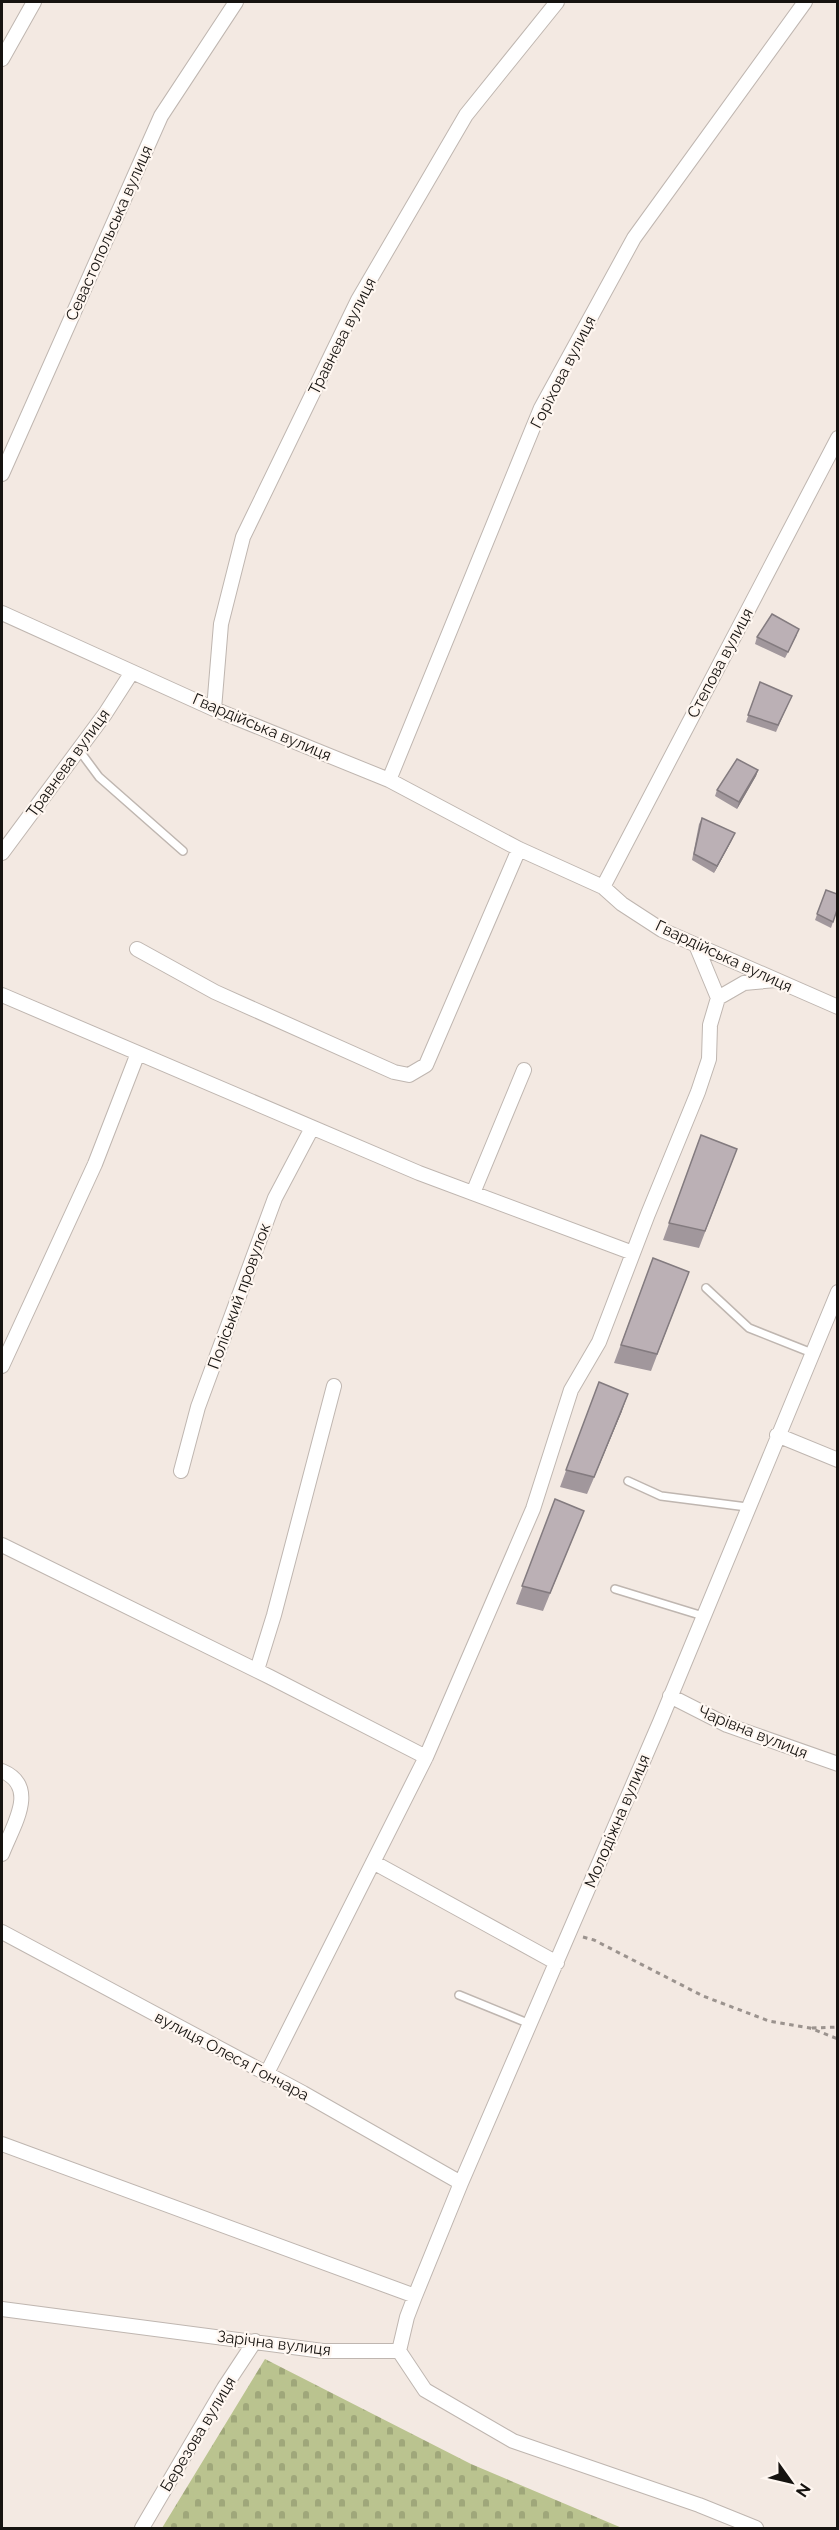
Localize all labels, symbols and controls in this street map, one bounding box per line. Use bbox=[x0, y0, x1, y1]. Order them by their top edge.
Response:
street label: Севастопольська вулиця bbox=[62, 142, 156, 324]
street label: Травнева вулиця bbox=[304, 274, 380, 398]
street label: Горіхова вулиця bbox=[527, 313, 599, 431]
street label: Степова вулиця bbox=[683, 605, 757, 721]
street label: Гвардійська вулиця bbox=[190, 689, 334, 765]
street label: Травнева вулиця bbox=[22, 705, 114, 821]
street label: Гвардійська вулиця bbox=[653, 916, 795, 996]
street label: Поліський провулок bbox=[204, 1220, 274, 1372]
street label: Чарівна вулиця bbox=[695, 1701, 811, 1763]
street label: Молодіжна вулиця bbox=[580, 1751, 654, 1891]
street label: вулиця Олеся Гончара bbox=[152, 2007, 312, 2105]
street label: Зарічна вулиця bbox=[216, 2327, 332, 2359]
street label: Березова вулиця bbox=[156, 2373, 240, 2495]
north arrow bbox=[761, 2452, 821, 2512]
text: N bbox=[792, 2480, 814, 2500]

